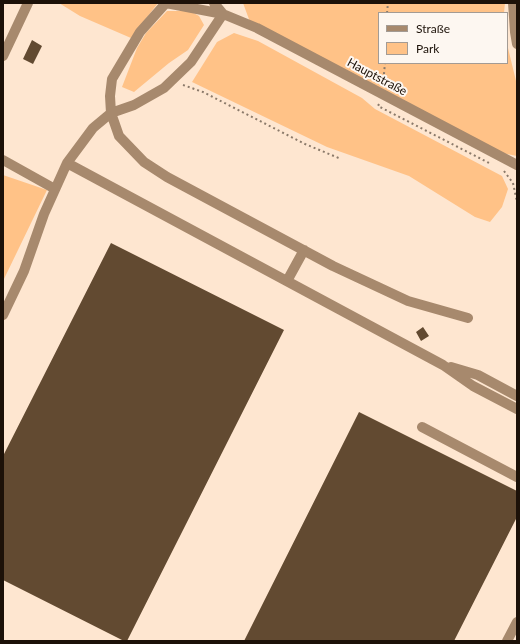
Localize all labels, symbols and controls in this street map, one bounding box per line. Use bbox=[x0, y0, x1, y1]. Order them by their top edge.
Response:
legend bbox=[378, 12, 508, 64]
text: Straße bbox=[416, 21, 450, 36]
text: Park bbox=[416, 41, 439, 56]
street label: Hauptstraße bbox=[345, 55, 409, 99]

